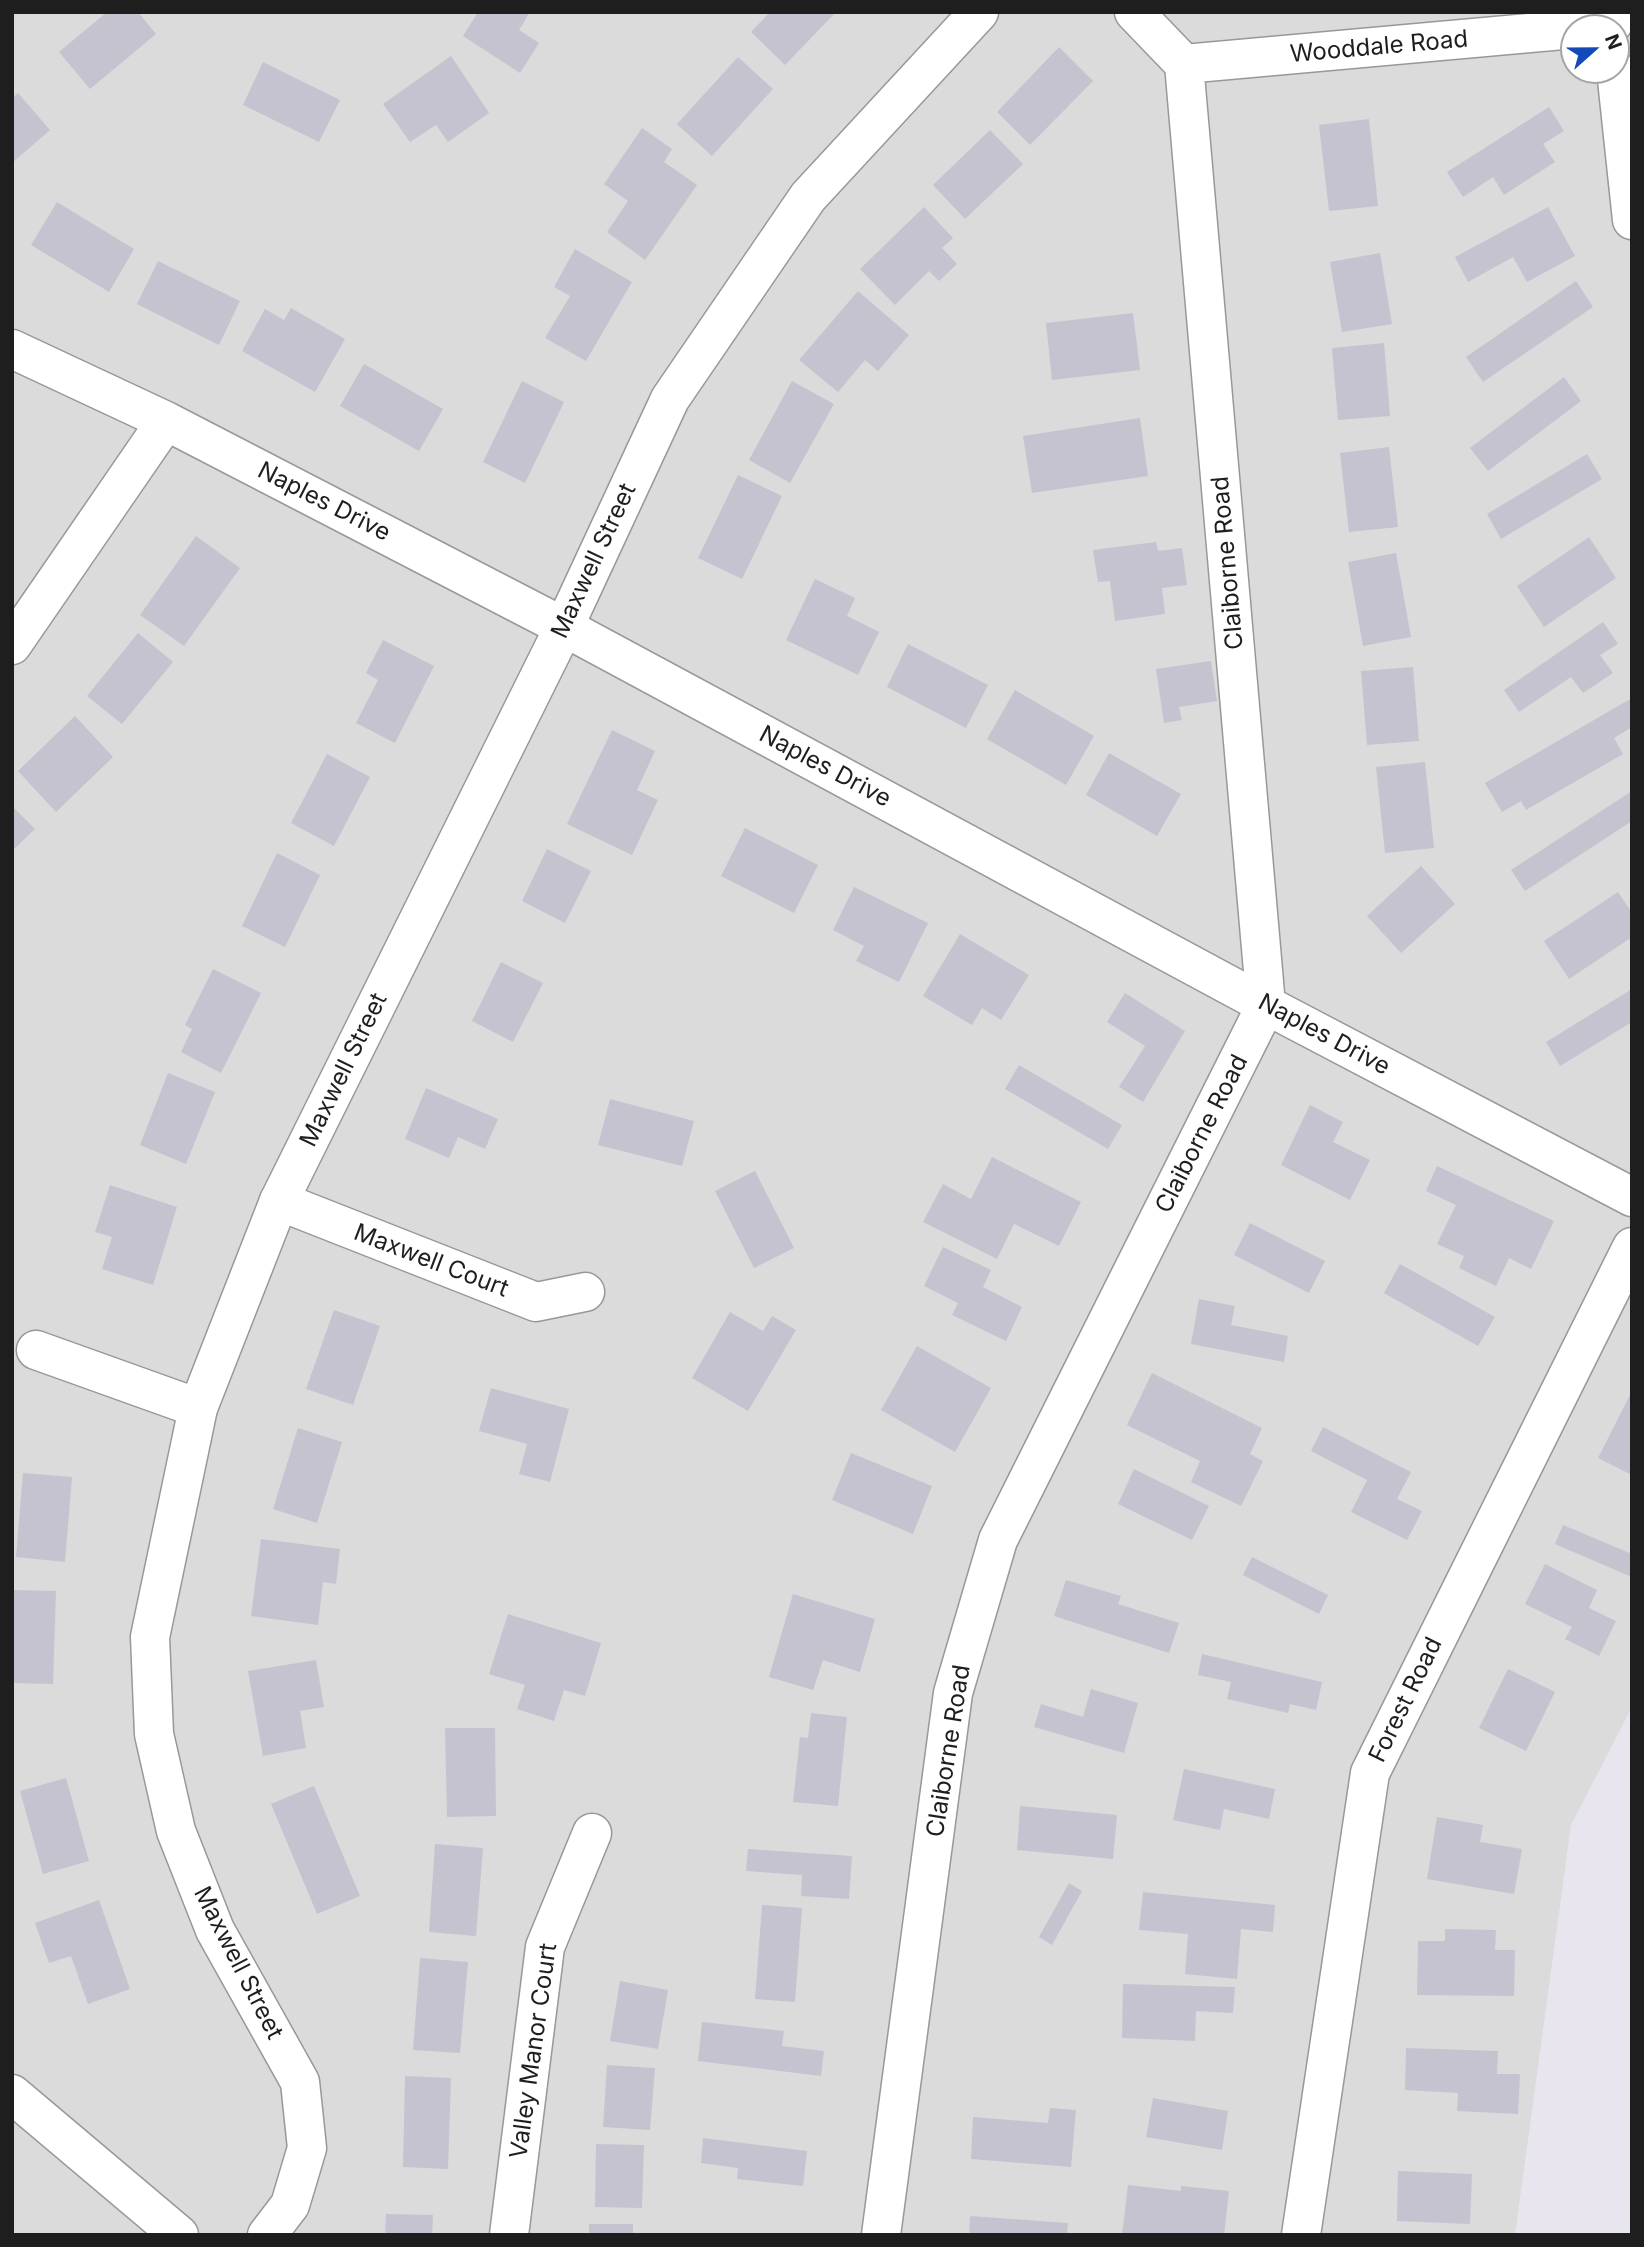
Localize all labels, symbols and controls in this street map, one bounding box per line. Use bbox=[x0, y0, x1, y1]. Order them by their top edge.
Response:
north arrow bbox=[1560, 14, 1630, 84]
street label: Wooddale Road bbox=[1289, 25, 1469, 69]
text: N bbox=[1600, 31, 1627, 53]
street label: Naples Drive bbox=[253, 456, 395, 548]
street label: Claiborne Road bbox=[1206, 475, 1250, 651]
street label: Maxwell Street bbox=[546, 479, 642, 643]
street label: Naples Drive bbox=[754, 720, 896, 814]
street label: Maxwell Street bbox=[294, 988, 394, 1152]
street label: Naples Drive bbox=[1253, 988, 1395, 1082]
street label: Claiborne Road bbox=[1150, 1050, 1254, 1218]
street label: Maxwell Court bbox=[350, 1218, 512, 1304]
street label: Forest Road bbox=[1363, 1633, 1449, 1767]
street label: Claiborne Road bbox=[921, 1663, 977, 1839]
street label: Maxwell Street bbox=[187, 1882, 289, 2044]
street label: Valley Manor Court bbox=[505, 1942, 563, 2160]

